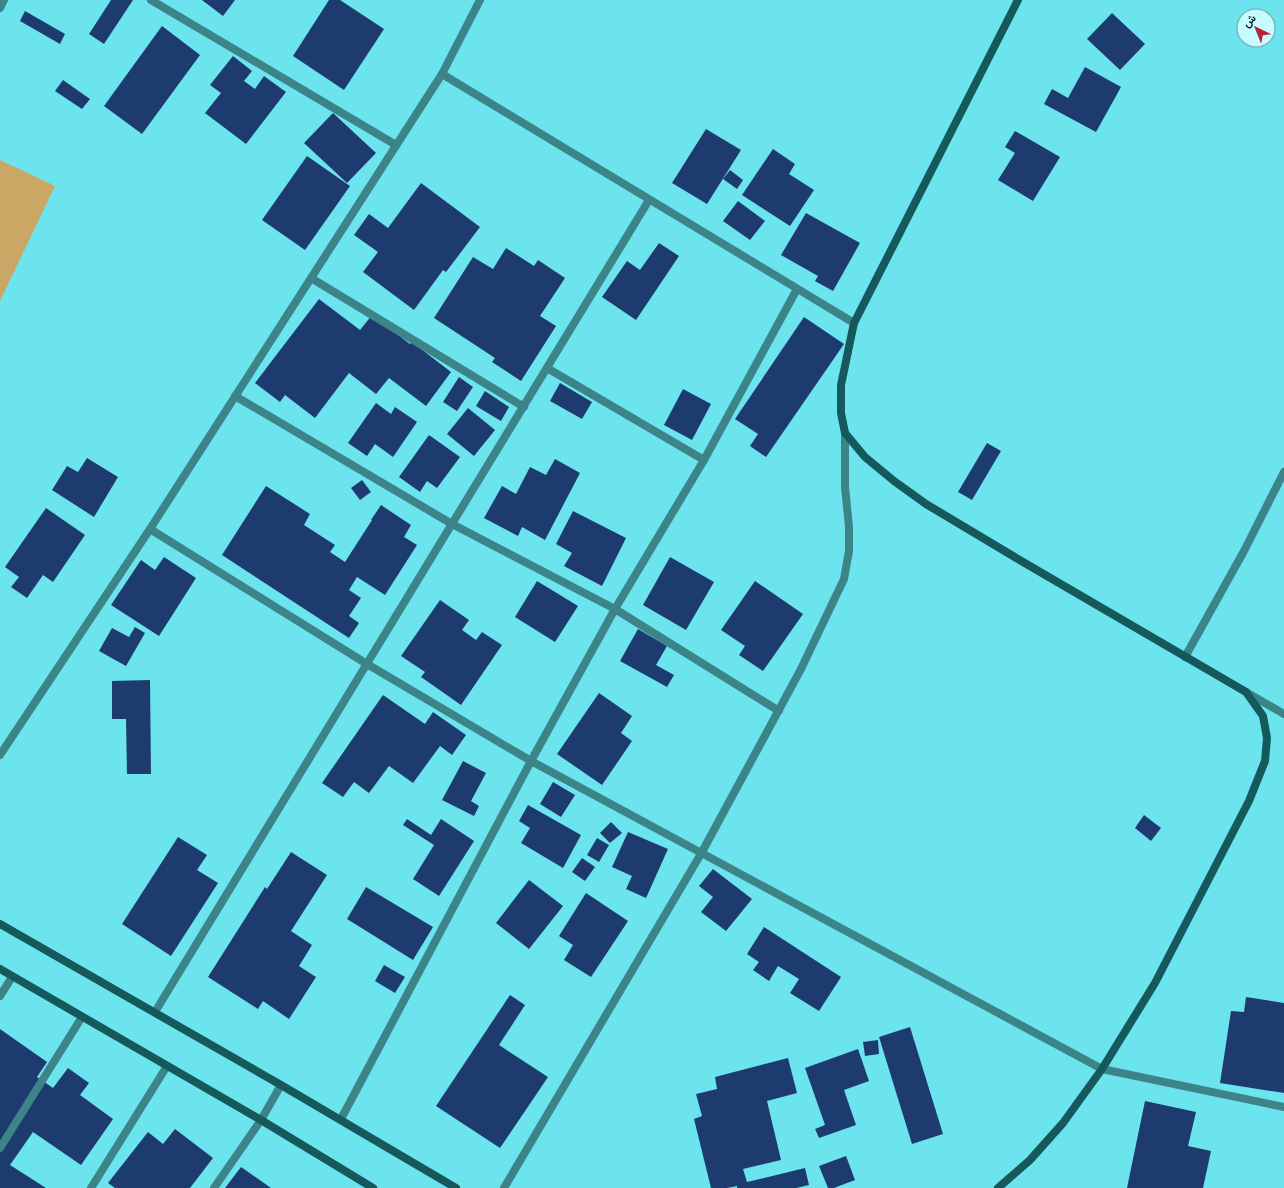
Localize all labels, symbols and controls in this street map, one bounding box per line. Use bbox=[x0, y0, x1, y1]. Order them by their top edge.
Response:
north arrow bbox=[1236, 8, 1276, 48]
text: ش bbox=[1240, 11, 1259, 30]

